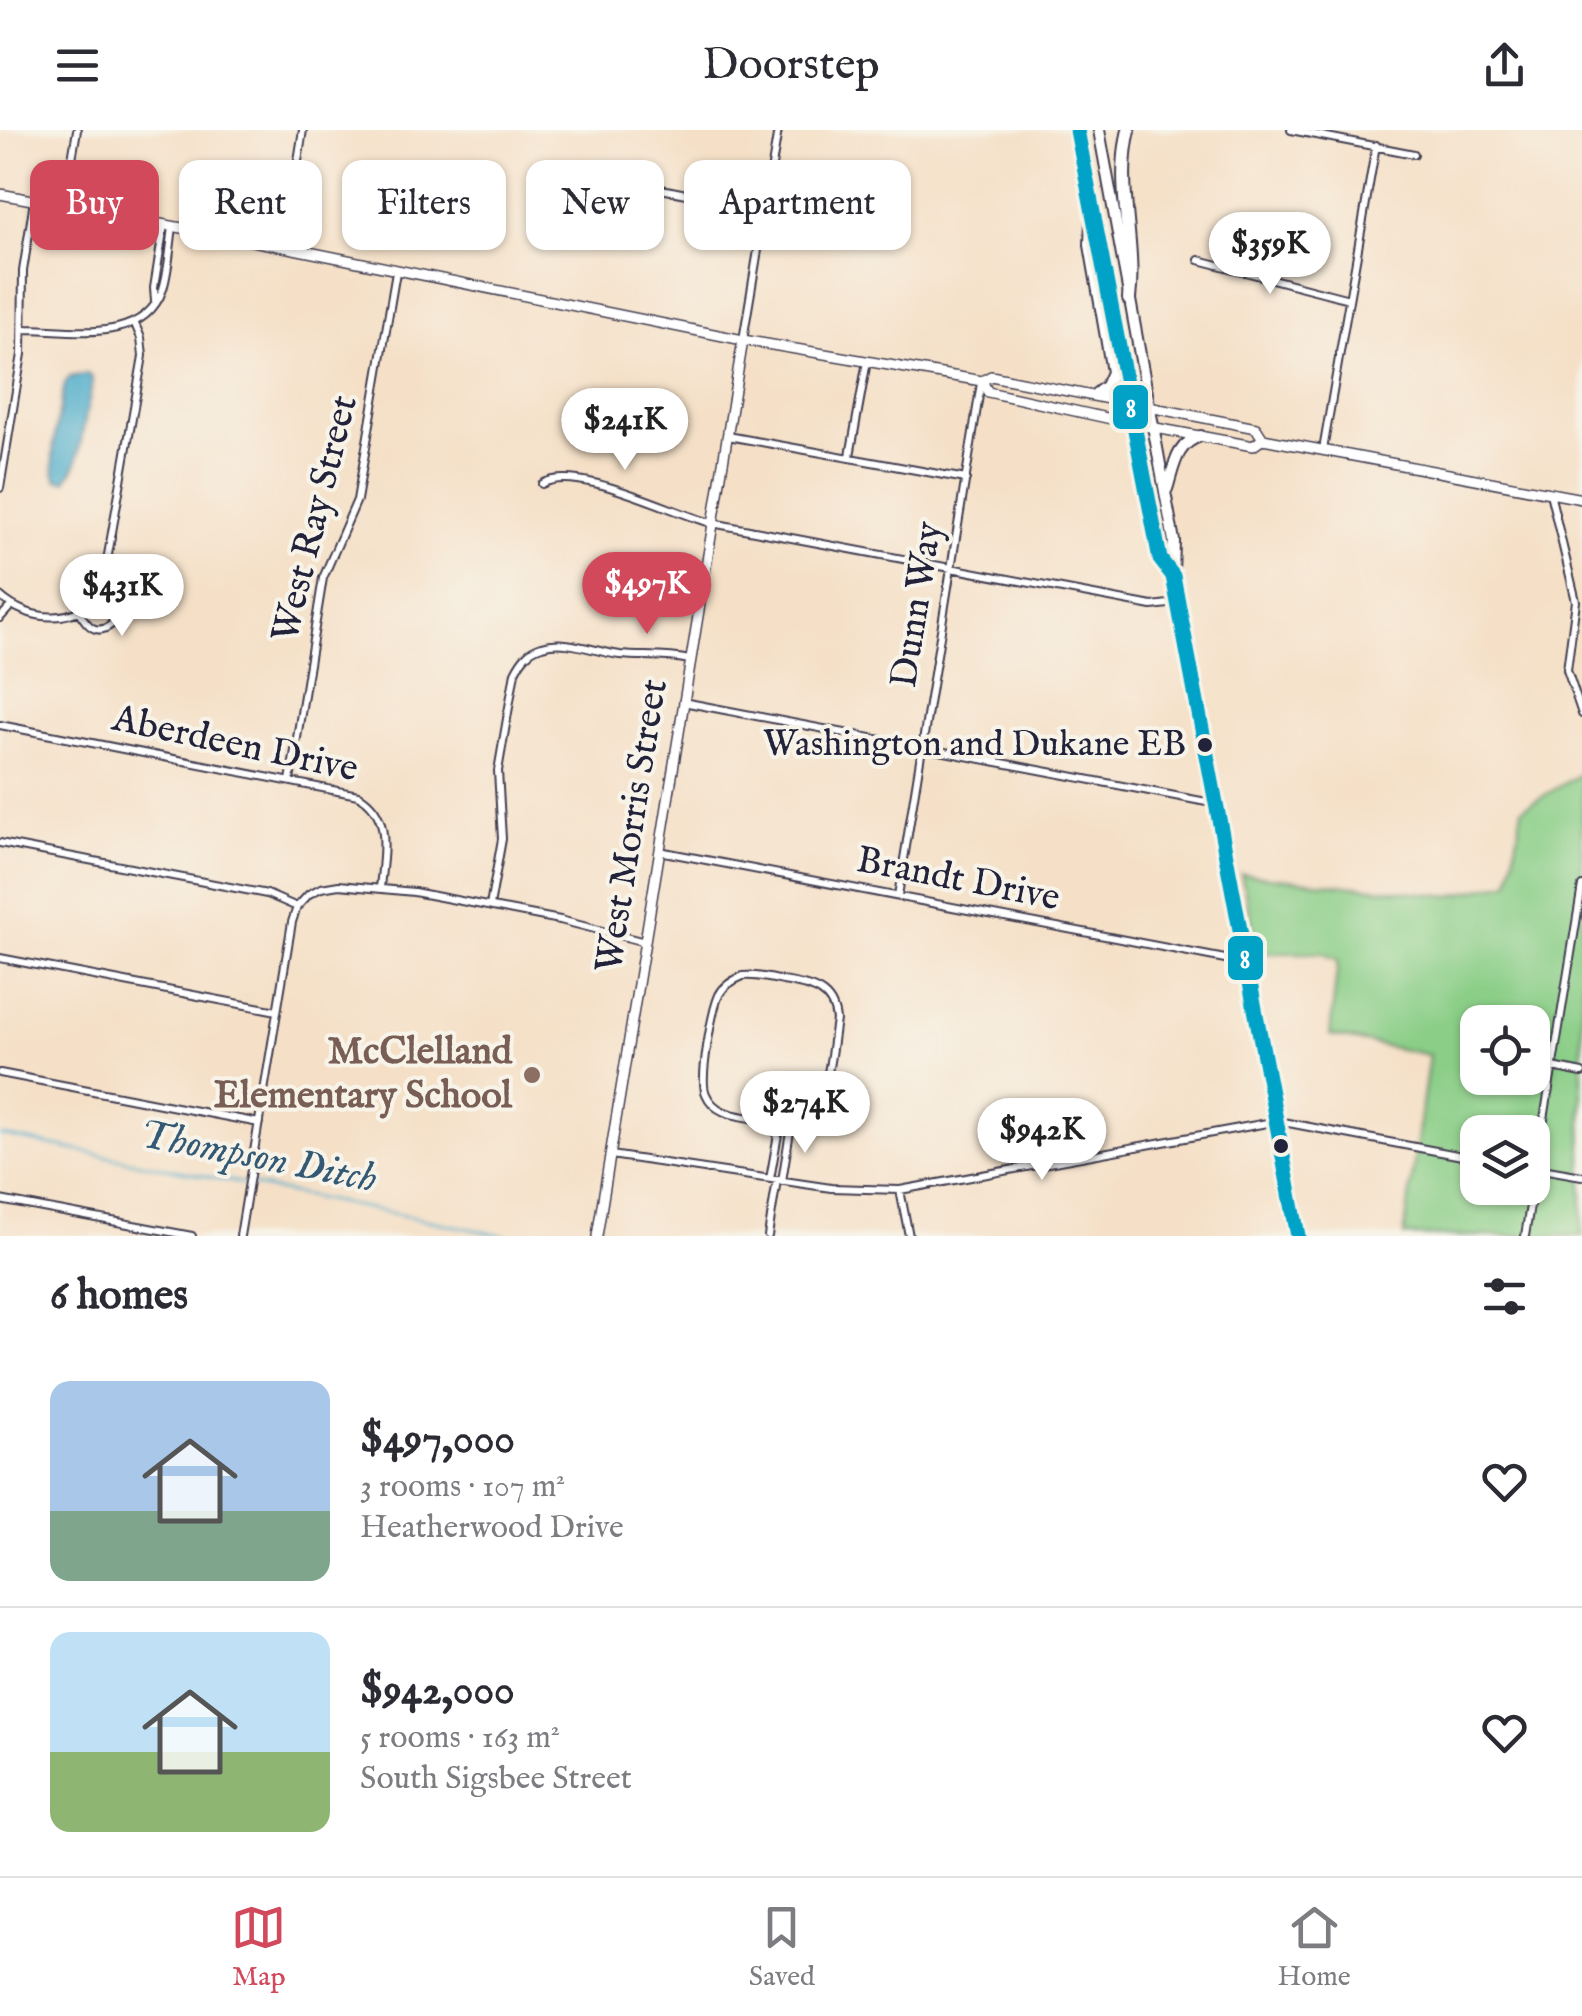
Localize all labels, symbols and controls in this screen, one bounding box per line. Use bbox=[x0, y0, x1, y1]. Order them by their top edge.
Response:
text: Doorstep bbox=[702, 37, 880, 94]
icon: menu bbox=[50, 38, 105, 93]
icon: share bbox=[1477, 38, 1532, 93]
chip: Buy bbox=[30, 160, 159, 250]
chip: Rent bbox=[179, 160, 322, 250]
chip: Filters bbox=[342, 160, 506, 250]
chip: New bbox=[526, 160, 664, 250]
chip: Apartment bbox=[684, 160, 911, 250]
pin: $359K bbox=[1200, 212, 1340, 297]
text: $359K bbox=[1231, 224, 1309, 265]
line badge: 8 bbox=[1111, 383, 1150, 431]
pin: $241K bbox=[555, 388, 695, 473]
street label: West Ray Street bbox=[262, 391, 370, 647]
text: 8 bbox=[1126, 392, 1136, 427]
text: $241K bbox=[583, 400, 667, 441]
street label: Dunn Way bbox=[881, 518, 955, 692]
pin: $497K bbox=[577, 552, 717, 637]
pin: $431K bbox=[52, 554, 192, 639]
text: $497K bbox=[604, 564, 690, 605]
text: $431K bbox=[82, 566, 162, 607]
street label: West Morris Street bbox=[586, 676, 680, 976]
street label: Aberdeen Drive bbox=[107, 695, 362, 794]
place label: Washington and Dukane EB bbox=[763, 722, 1186, 768]
marker: Washington and Dukane EB bbox=[1195, 735, 1215, 755]
street label: Brandt Drive bbox=[852, 837, 1064, 923]
line badge: 8 bbox=[1226, 934, 1265, 982]
text: 8 bbox=[1240, 943, 1250, 978]
map controls bbox=[1460, 1005, 1550, 1205]
button: locate bbox=[1460, 1005, 1550, 1095]
place label: McClelland Elementary School bbox=[214, 1029, 513, 1121]
marker: McClelland Elementary School bbox=[521, 1064, 543, 1086]
pin: $274K bbox=[735, 1071, 875, 1156]
text: $274K bbox=[762, 1083, 848, 1124]
pin: $942K bbox=[972, 1098, 1112, 1183]
water label: Thompson Ditch bbox=[135, 1110, 381, 1206]
text: $942K bbox=[999, 1110, 1085, 1151]
button: layers bbox=[1460, 1115, 1550, 1205]
unlabelled marker bbox=[1271, 1136, 1291, 1156]
icon: filters bbox=[1477, 1269, 1532, 1324]
text: 6 homes bbox=[50, 1270, 188, 1323]
text: $497,000 bbox=[360, 1414, 515, 1467]
icon: home bbox=[130, 1421, 250, 1541]
icon: heart bbox=[1477, 1454, 1532, 1509]
text: 3 rooms · 107 m² bbox=[360, 1467, 565, 1508]
text: Heatherwood Drive bbox=[360, 1508, 624, 1549]
text: $942,000 bbox=[360, 1665, 515, 1718]
icon: home bbox=[130, 1672, 250, 1792]
icon: heart bbox=[1477, 1705, 1532, 1760]
text: 5 rooms · 163 m² bbox=[360, 1718, 560, 1759]
text: South Sigsbee Street bbox=[360, 1759, 632, 1800]
tab: Map bbox=[231, 1900, 286, 1995]
tab: Saved bbox=[749, 1900, 815, 1995]
tab: Home bbox=[1278, 1900, 1351, 1995]

